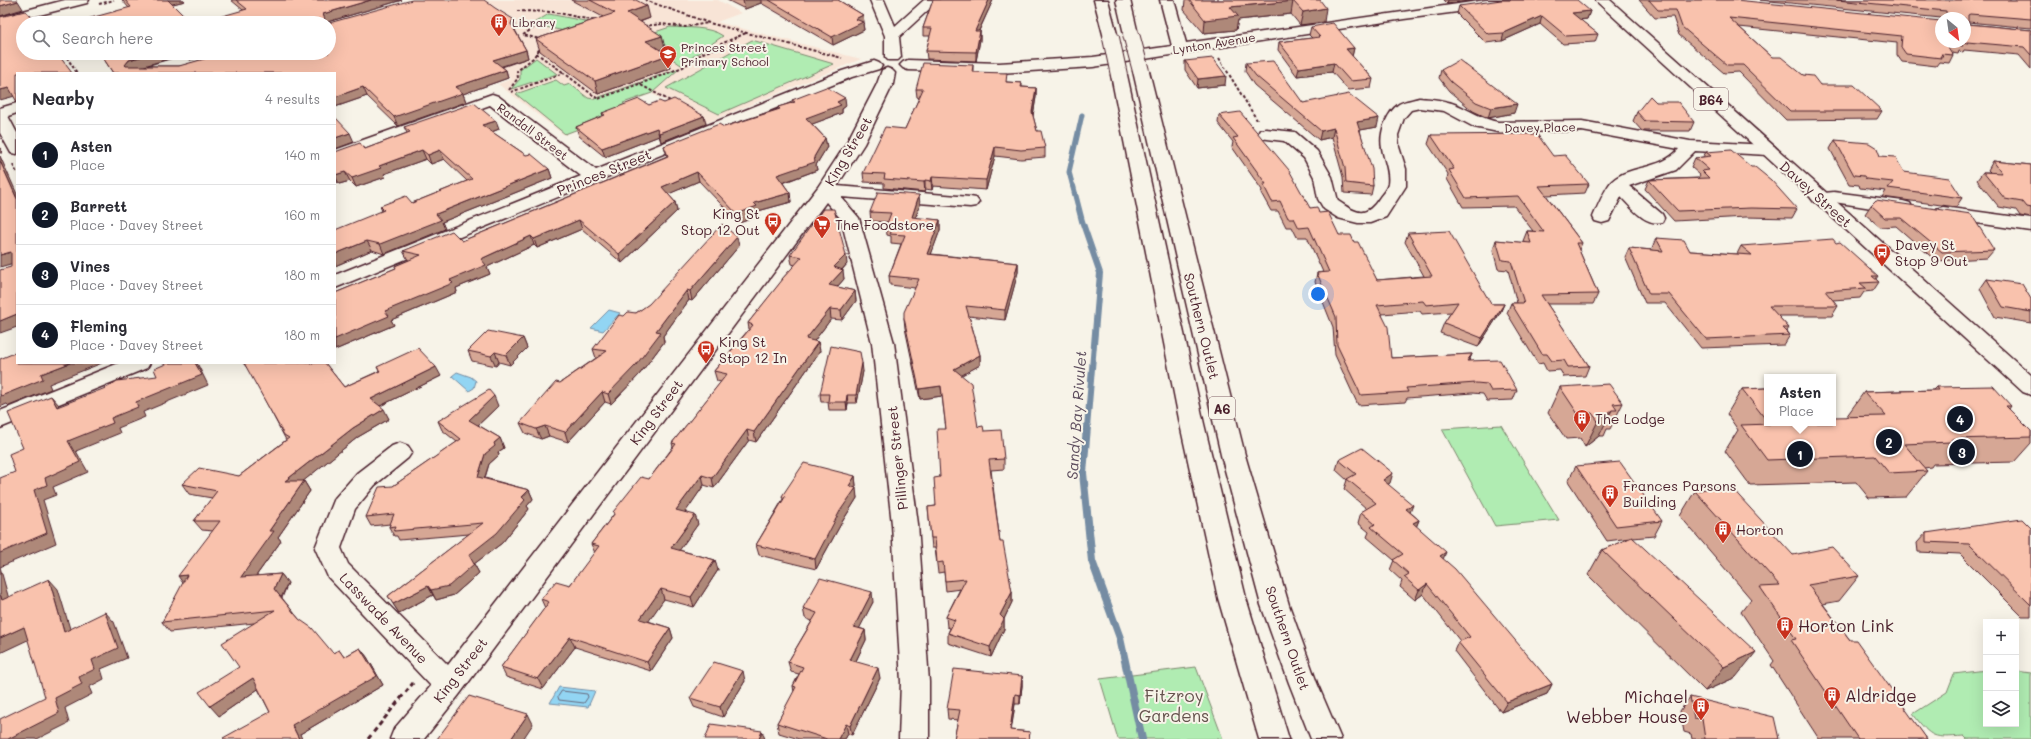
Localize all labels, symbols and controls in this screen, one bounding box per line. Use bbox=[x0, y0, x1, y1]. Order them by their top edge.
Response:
building icon: Library bbox=[489, 12, 509, 37]
north arrow bbox=[1935, 12, 1971, 48]
place label: Library bbox=[512, 14, 555, 30]
search box bbox=[16, 16, 336, 60]
icon: search bbox=[30, 27, 52, 49]
text: Search here bbox=[62, 28, 153, 48]
street label: Lynton Avenue bbox=[1171, 29, 1257, 57]
place label: Princes Street Primary School bbox=[681, 39, 769, 69]
school or university icon: Princes Street Primary School bbox=[658, 44, 678, 69]
text: Nearby bbox=[32, 87, 94, 109]
road number: B64 bbox=[1694, 88, 1728, 110]
text: 4 results bbox=[265, 90, 320, 107]
street label: Randall Street bbox=[494, 99, 572, 163]
street label: King Street bbox=[820, 113, 876, 189]
street label: Davey Place bbox=[1504, 118, 1576, 136]
text: Asten bbox=[70, 136, 112, 156]
street label: Princes Street bbox=[554, 144, 654, 200]
text: 1 bbox=[42, 146, 48, 163]
text: 140 m bbox=[284, 146, 320, 163]
text: Place bbox=[70, 156, 105, 173]
street label: Davey Street bbox=[1776, 157, 1856, 231]
text: Barrett bbox=[70, 196, 127, 216]
place label: King St Stop 12 Out bbox=[681, 204, 760, 239]
text: 2 bbox=[41, 206, 49, 223]
text: 160 m bbox=[284, 206, 320, 223]
bus stop icon: King St Stop 12 Out bbox=[763, 211, 783, 236]
supermarket icon: The Foodstore bbox=[812, 214, 832, 239]
place label: The Foodstore bbox=[835, 215, 934, 234]
text: Place · Davey Street bbox=[70, 216, 203, 233]
place label: Davey St Stop 9 Out bbox=[1895, 235, 1968, 270]
bus stop icon: Davey St Stop 9 Out bbox=[1872, 242, 1892, 267]
text: Vines bbox=[70, 256, 110, 276]
text: 3 bbox=[41, 266, 49, 283]
text: 180 m bbox=[284, 266, 320, 283]
street label: Southern Outlet bbox=[1180, 271, 1224, 381]
text: Place · Davey Street bbox=[70, 276, 203, 293]
your location bbox=[1308, 284, 1328, 304]
text: Fleming bbox=[70, 316, 127, 336]
text: 4 bbox=[41, 326, 49, 343]
text: 180 m bbox=[284, 326, 320, 343]
place label: King St Stop 12 In bbox=[719, 332, 787, 367]
text: Place · Davey Street bbox=[70, 336, 203, 353]
bus stop icon: King St Stop 12 In bbox=[696, 339, 716, 364]
water label: Sandy Bay Rivulet bbox=[1062, 350, 1090, 480]
popup bbox=[1764, 374, 1836, 426]
street label: King Street bbox=[625, 375, 687, 449]
text: Asten bbox=[1779, 382, 1821, 402]
road number: A6 bbox=[1209, 397, 1235, 419]
text: Place bbox=[1779, 402, 1814, 419]
pin: 4 bbox=[1947, 404, 1973, 434]
street label: Pillinger Street bbox=[882, 405, 912, 511]
building icon: The Lodge bbox=[1572, 408, 1592, 433]
place label: The Lodge bbox=[1595, 409, 1665, 428]
pin: 2 bbox=[1876, 427, 1902, 457]
pin: 3 bbox=[1949, 437, 1975, 467]
pin: 1 bbox=[1787, 439, 1813, 469]
place label: Frances Parsons Building bbox=[1623, 476, 1736, 511]
building icon: Frances Parsons Building bbox=[1600, 483, 1620, 508]
building icon: Horton bbox=[1713, 519, 1733, 544]
place label: Horton bbox=[1736, 520, 1784, 539]
street label: Lasswade Avenue bbox=[336, 568, 432, 668]
street label: Southern Outlet bbox=[1261, 583, 1315, 693]
place label: Horton Link bbox=[1798, 614, 1894, 636]
building icon: Horton Link bbox=[1775, 615, 1795, 640]
map controls bbox=[1983, 619, 2019, 727]
button: + bbox=[1983, 619, 2019, 655]
street label: King Street bbox=[429, 634, 491, 706]
button: − bbox=[1983, 655, 2019, 691]
park label: Fitzroy Gardens bbox=[1139, 684, 1209, 726]
place label: Aldridge bbox=[1845, 684, 1917, 706]
place label: Michael Webber House bbox=[1566, 685, 1688, 727]
building icon: Aldridge bbox=[1822, 685, 1842, 710]
button: layers bbox=[1983, 691, 2019, 727]
building icon: Michael Webber House bbox=[1691, 696, 1711, 721]

